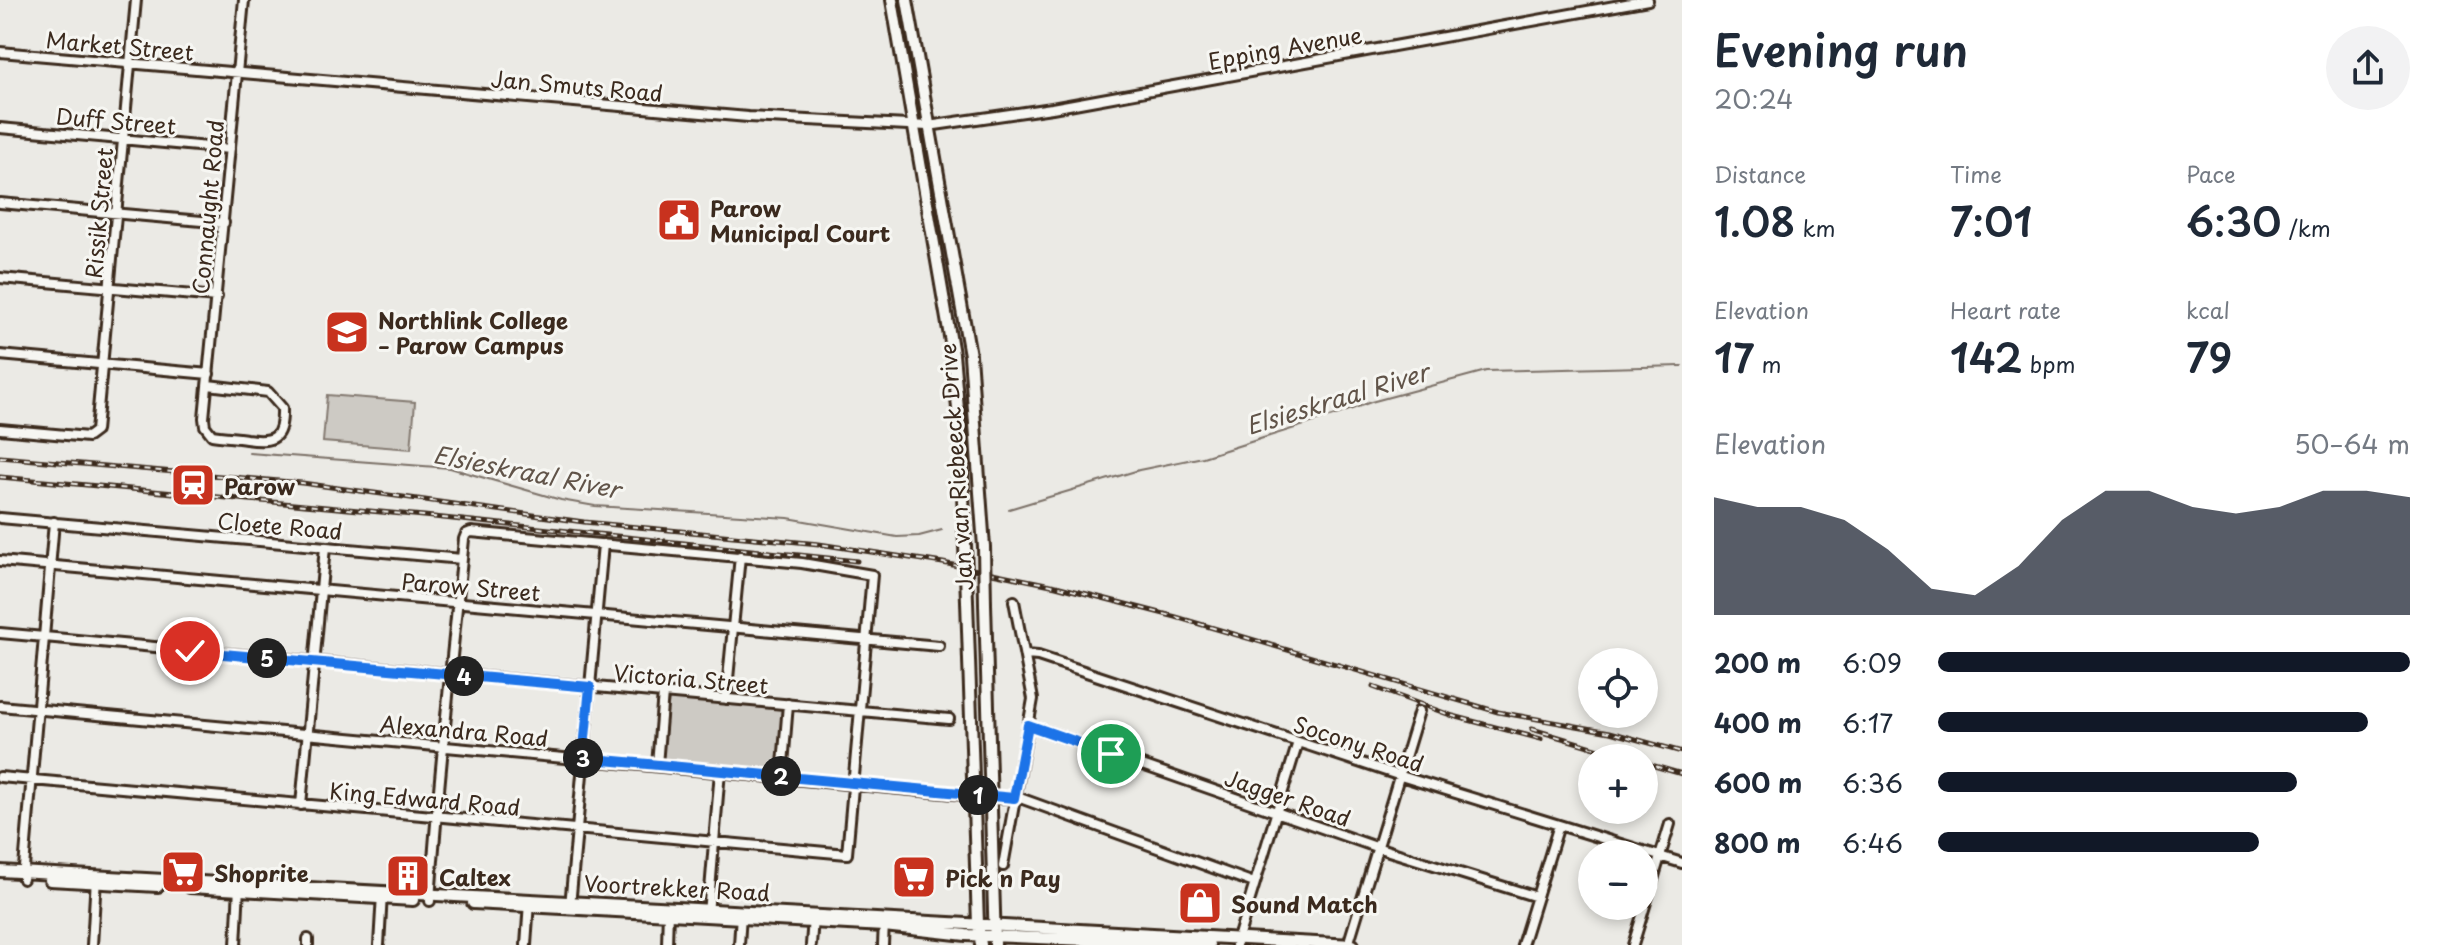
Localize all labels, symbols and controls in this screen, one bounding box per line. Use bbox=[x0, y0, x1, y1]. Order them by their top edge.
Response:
text: Evening run bbox=[1714, 16, 1968, 82]
street label: Epping Avenue bbox=[1205, 17, 1365, 77]
street label: Market Street bbox=[45, 22, 195, 68]
button: share bbox=[2326, 26, 2410, 110]
street label: Jan Smuts Road bbox=[490, 61, 664, 109]
text: 20:24 bbox=[1714, 79, 1793, 118]
street label: Duff Street bbox=[55, 98, 177, 142]
street label: Connaught Road bbox=[183, 118, 231, 296]
street label: Rissik Street bbox=[76, 146, 120, 280]
text: Distance bbox=[1714, 157, 1806, 190]
text: Time bbox=[1950, 157, 2002, 190]
text: Pace bbox=[2186, 157, 2236, 190]
text: 1.08 bbox=[1714, 190, 1795, 251]
text: 7:01 bbox=[1950, 190, 2032, 251]
text: 6:30 bbox=[2186, 190, 2282, 251]
place label: Parow Municipal Court bbox=[710, 191, 891, 249]
public building icon: Parow Municipal Court bbox=[655, 196, 703, 244]
text: km bbox=[1795, 211, 1835, 244]
text: /km bbox=[2282, 211, 2331, 244]
text: Elevation bbox=[1714, 293, 1809, 326]
text: Heart rate bbox=[1950, 293, 2061, 326]
text: kcal bbox=[2186, 293, 2230, 326]
place label: Northlink College – Parow Campus bbox=[378, 303, 568, 361]
school or university icon: Northlink College – Parow Campus bbox=[323, 308, 371, 356]
text: 17 bbox=[1714, 326, 1754, 387]
text: 142 bbox=[1950, 326, 2023, 387]
text: 79 bbox=[2186, 326, 2232, 387]
street label: Jan van Riebeeck Drive bbox=[930, 342, 980, 592]
text: m bbox=[1754, 347, 1782, 380]
text: bpm bbox=[2023, 347, 2076, 380]
water label: Elsieskraal River bbox=[1241, 352, 1437, 443]
text: Elevation bbox=[1714, 424, 1826, 463]
text: 50–64 m bbox=[2294, 424, 2410, 463]
water label: Elsieskraal River bbox=[430, 435, 627, 508]
station icon: Parow bbox=[169, 461, 217, 509]
place label: Parow bbox=[224, 469, 295, 502]
street label: Cloete Road bbox=[216, 503, 344, 547]
street label: Parow Street bbox=[400, 563, 542, 609]
pin bbox=[156, 617, 224, 685]
icon: check bbox=[168, 629, 212, 673]
pin: 5 bbox=[247, 638, 287, 678]
text: 5 bbox=[260, 641, 274, 674]
text: 200 m bbox=[1714, 643, 1801, 682]
text: 6:09 bbox=[1842, 643, 1902, 682]
map controls bbox=[1578, 648, 1658, 920]
button: locate bbox=[1578, 648, 1658, 728]
street label: Victoria Street bbox=[612, 655, 770, 701]
pin: 4 bbox=[444, 656, 484, 696]
text: 4 bbox=[457, 659, 471, 692]
text: 400 m bbox=[1714, 703, 1802, 742]
text: 6:17 bbox=[1842, 703, 1893, 742]
street label: Alexandra Road bbox=[378, 706, 550, 754]
street label: Socony Road bbox=[1290, 706, 1428, 780]
pin bbox=[1077, 720, 1145, 788]
icon: arrive bbox=[1089, 732, 1133, 776]
pin: 3 bbox=[563, 738, 603, 778]
text: 3 bbox=[576, 741, 590, 774]
button: + bbox=[1578, 744, 1658, 824]
pin: 2 bbox=[761, 756, 801, 796]
text: 2 bbox=[773, 759, 789, 792]
street label: Jagger Road bbox=[1221, 760, 1355, 834]
text: 600 m bbox=[1714, 763, 1802, 802]
text: 6:36 bbox=[1842, 763, 1903, 802]
street label: King Edward Road bbox=[328, 773, 522, 823]
pin: 1 bbox=[958, 775, 998, 815]
text: 1 bbox=[973, 778, 983, 811]
text: 800 m bbox=[1714, 823, 1801, 862]
text: 6:46 bbox=[1842, 823, 1903, 862]
button: − bbox=[1578, 840, 1658, 920]
supermarket icon: Shoprite bbox=[159, 848, 207, 896]
building icon: Caltex bbox=[384, 852, 432, 900]
supermarket icon: Pick n Pay bbox=[890, 853, 938, 901]
place label: Shoprite bbox=[214, 856, 309, 889]
place label: Caltex bbox=[439, 860, 511, 893]
place label: Pick n Pay bbox=[945, 861, 1060, 894]
street label: Voortrekker Road bbox=[583, 866, 771, 908]
shop icon: Sound Match bbox=[1176, 879, 1224, 927]
place label: Sound Match bbox=[1231, 887, 1378, 920]

